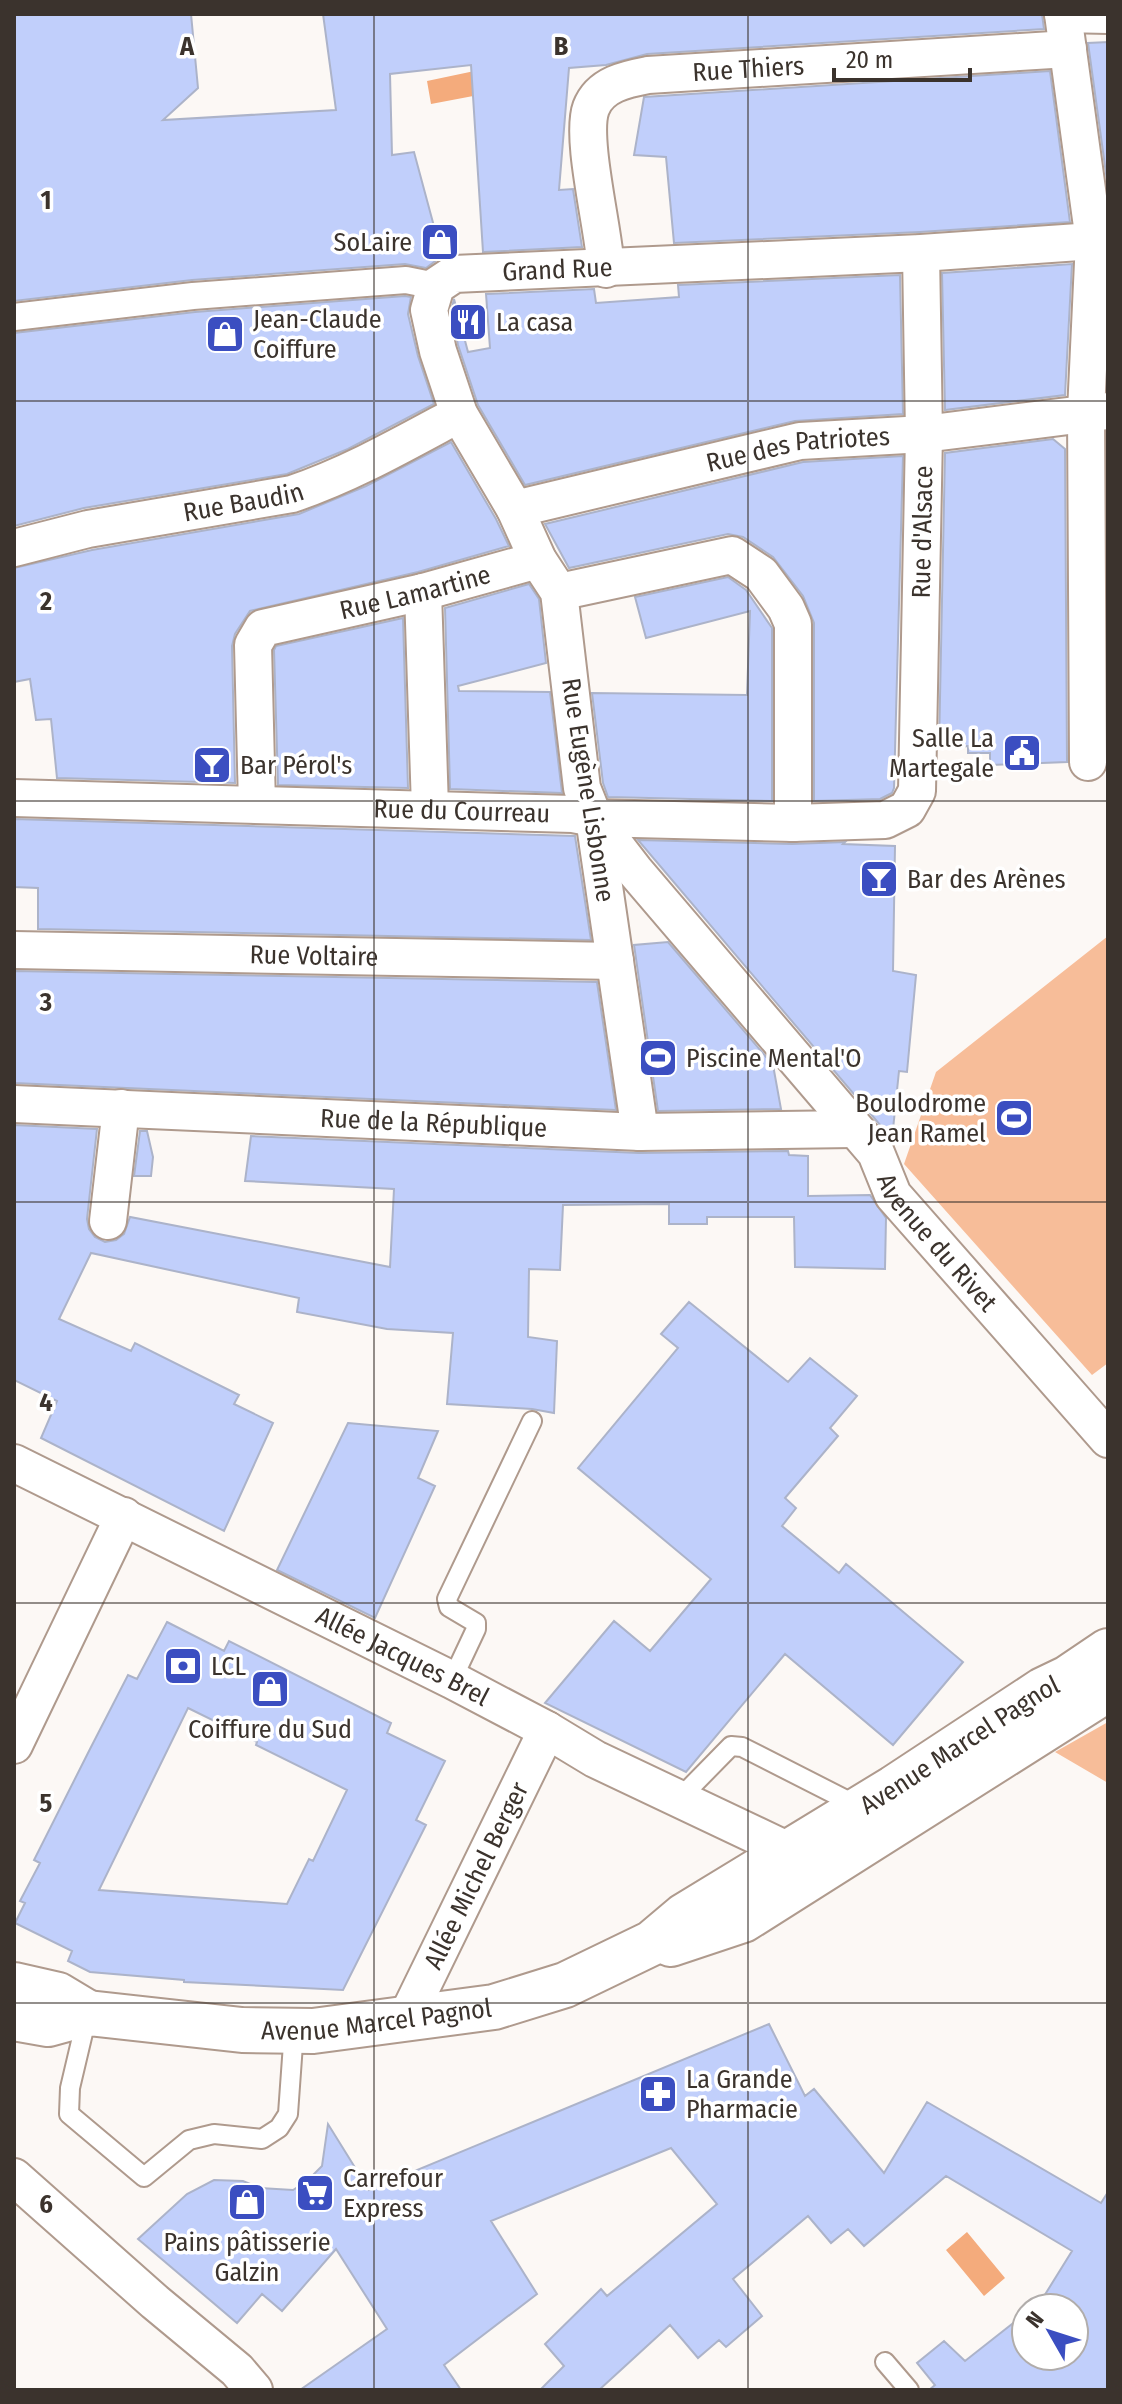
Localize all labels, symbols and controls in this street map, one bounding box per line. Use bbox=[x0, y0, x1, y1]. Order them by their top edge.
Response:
text: A bbox=[179, 31, 195, 62]
text: B bbox=[554, 31, 569, 62]
scale bar bbox=[834, 32, 970, 82]
text: 20 m bbox=[846, 46, 893, 74]
street label: Rue Thiers bbox=[691, 50, 805, 88]
text: 1 bbox=[41, 185, 52, 216]
shop icon: SoLaire bbox=[419, 221, 461, 263]
place label: SoLaire bbox=[334, 227, 412, 258]
street label: Grand Rue bbox=[502, 251, 613, 287]
restaurant icon: La casa bbox=[447, 301, 489, 343]
place label: Jean-Claude Coiffure bbox=[253, 304, 382, 365]
place label: La casa bbox=[496, 307, 573, 338]
shop icon: Jean-Claude Coiffure bbox=[204, 313, 246, 355]
street label: Rue des Patriotes bbox=[703, 420, 891, 478]
street label: Rue d'Alsace bbox=[905, 465, 939, 599]
street label: Rue Baudin bbox=[181, 476, 308, 528]
street label: Rue Lamartine bbox=[337, 558, 494, 626]
text: 2 bbox=[39, 586, 52, 617]
street label: Rue Eugène Lisbonne bbox=[555, 676, 621, 904]
place label: Salle La Martegale bbox=[889, 723, 994, 784]
public building icon: Salle La Martegale bbox=[1001, 732, 1043, 774]
bar icon: Bar Pérol's bbox=[191, 744, 233, 786]
place label: Bar Pérol's bbox=[240, 750, 352, 781]
street label: Rue du Courreau bbox=[373, 793, 551, 829]
bar icon: Bar des Arènes bbox=[858, 858, 900, 900]
place label: Bar des Arènes bbox=[907, 864, 1066, 895]
street label: Rue Voltaire bbox=[249, 939, 379, 972]
text: 3 bbox=[39, 987, 52, 1018]
sports icon: Piscine Mental'O bbox=[637, 1037, 679, 1079]
place label: Piscine Mental'O bbox=[686, 1043, 861, 1074]
place label: Boulodrome Jean Ramel bbox=[855, 1088, 986, 1149]
sports icon: Boulodrome Jean Ramel bbox=[993, 1097, 1035, 1139]
street label: Rue de la République bbox=[319, 1102, 548, 1143]
street label: Avenue du Rivet bbox=[871, 1169, 1004, 1318]
text: 4 bbox=[39, 1387, 53, 1418]
street label: Allée Jacques Brel bbox=[311, 1600, 495, 1712]
bank icon: LCL bbox=[162, 1645, 204, 1687]
place label: LCL bbox=[211, 1651, 247, 1682]
shop icon: Coiffure du Sud bbox=[249, 1668, 291, 1710]
street label: Avenue Marcel Pagnol bbox=[854, 1669, 1064, 1821]
place label: Coiffure du Sud bbox=[188, 1714, 352, 1745]
street label: Allée Michel Berger bbox=[417, 1777, 535, 1974]
text: 5 bbox=[40, 1788, 53, 1819]
street label: Avenue Marcel Pagnol bbox=[261, 1992, 493, 2046]
place label: La Grande Pharmacie bbox=[686, 2064, 798, 2125]
pharmacy icon: La Grande Pharmacie bbox=[637, 2073, 679, 2115]
place label: Carrefour Express bbox=[343, 2163, 443, 2224]
supermarket icon: Carrefour Express bbox=[294, 2172, 336, 2214]
shop icon: Pains pâtisserie Galzin bbox=[226, 2181, 268, 2223]
text: 6 bbox=[39, 2189, 53, 2220]
place label: Pains pâtisserie Galzin bbox=[163, 2227, 331, 2288]
north arrow bbox=[1010, 2292, 1090, 2372]
text: N bbox=[1020, 2306, 1049, 2333]

